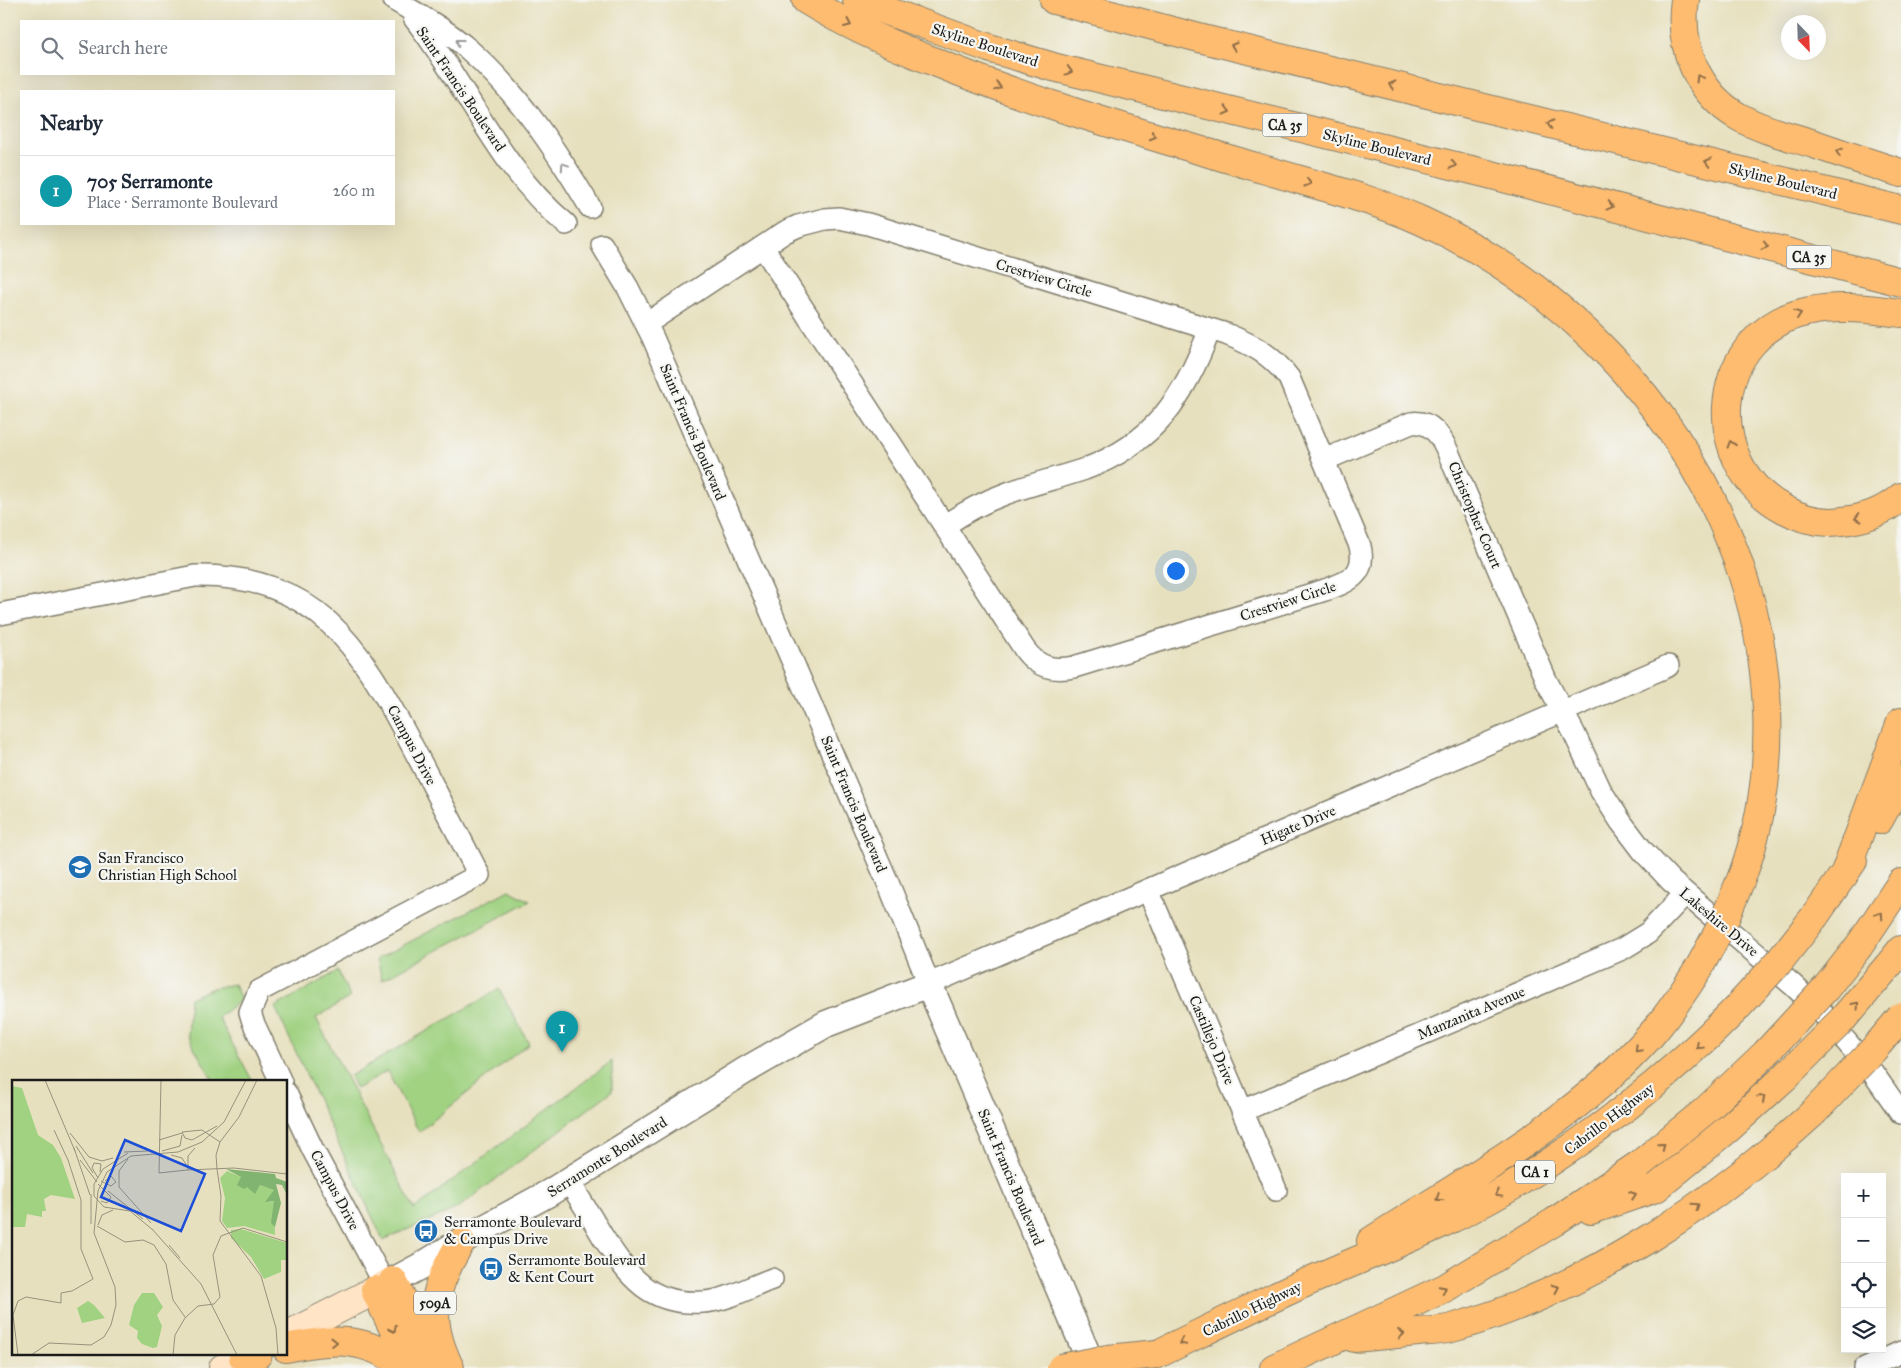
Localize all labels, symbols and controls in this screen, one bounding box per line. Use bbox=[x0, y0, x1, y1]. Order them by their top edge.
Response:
north arrow bbox=[1781, 15, 1826, 60]
one-way arrow bbox=[843, 18, 852, 28]
street label: Skyline Boulevard bbox=[930, 19, 1041, 71]
search box bbox=[20, 20, 395, 75]
street label: Saint Francis Boulevard bbox=[413, 23, 510, 155]
icon: search bbox=[38, 34, 66, 62]
text: Search here bbox=[78, 36, 168, 59]
one-way arrow bbox=[456, 39, 465, 48]
one-way arrow bbox=[1230, 41, 1239, 52]
one-way arrow bbox=[1064, 66, 1073, 76]
one-way arrow bbox=[1696, 74, 1706, 83]
one-way arrow bbox=[1387, 80, 1396, 91]
one-way arrow bbox=[993, 81, 1002, 91]
one-way arrow bbox=[1222, 105, 1231, 116]
text: Nearby bbox=[40, 110, 103, 136]
road number: CA 35 bbox=[1262, 114, 1308, 136]
one-way arrow bbox=[1545, 119, 1554, 130]
street label: Skyline Boulevard bbox=[1321, 125, 1433, 169]
one-way arrow bbox=[1148, 131, 1156, 141]
one-way arrow bbox=[1835, 148, 1843, 158]
one-way arrow bbox=[1703, 157, 1712, 168]
street label: Skyline Boulevard bbox=[1727, 159, 1839, 203]
one-way arrow bbox=[1448, 160, 1456, 170]
one-way arrow bbox=[561, 162, 570, 171]
text: 705 Serramonte bbox=[87, 170, 213, 193]
one-way arrow bbox=[1304, 177, 1312, 187]
text: 1 bbox=[53, 181, 59, 200]
text: 260 m bbox=[333, 181, 375, 200]
text: Place · Serramonte Boulevard bbox=[87, 193, 278, 212]
one-way arrow bbox=[1605, 200, 1614, 211]
one-way arrow bbox=[1760, 240, 1769, 251]
road number: CA 35 bbox=[1786, 246, 1832, 268]
street label: Crestview Circle bbox=[994, 255, 1094, 301]
one-way arrow bbox=[1793, 310, 1802, 320]
street label: Saint Francis Boulevard bbox=[656, 361, 730, 503]
one-way arrow bbox=[1727, 441, 1737, 449]
street label: Christopher Court bbox=[1444, 459, 1506, 572]
one-way arrow bbox=[1854, 513, 1862, 523]
your location bbox=[1163, 558, 1189, 584]
street label: Crestview Circle bbox=[1238, 577, 1338, 625]
street label: Campus Drive bbox=[383, 702, 441, 788]
street label: Saint Francis Boulevard bbox=[817, 733, 891, 875]
street label: Higate Drive bbox=[1258, 801, 1338, 849]
place label: San Francisco Christian High School bbox=[98, 849, 238, 884]
school or university icon: San Francisco Christian High School bbox=[67, 854, 93, 880]
street label: Lakeshire Drive bbox=[1676, 884, 1762, 960]
one-way arrow bbox=[1874, 911, 1883, 921]
street label: Manzanita Avenue bbox=[1414, 982, 1528, 1044]
street label: Castillejo Drive bbox=[1185, 993, 1239, 1087]
one-way arrow bbox=[1850, 1001, 1859, 1010]
pin: 1 bbox=[546, 1011, 578, 1052]
one-way arrow bbox=[1695, 1040, 1704, 1049]
one-way arrow bbox=[1635, 1043, 1644, 1052]
street label: Cabrillo Highway bbox=[1561, 1079, 1658, 1159]
inset map bbox=[12, 1080, 288, 1356]
one-way arrow bbox=[1756, 1095, 1765, 1104]
street label: Saint Francis Boulevard bbox=[974, 1106, 1048, 1248]
street label: Serramonte Boulevard bbox=[544, 1113, 671, 1201]
one-way arrow bbox=[1656, 1144, 1665, 1152]
street label: Campus Drive bbox=[306, 1147, 364, 1233]
road number: CA 1 bbox=[1515, 1160, 1555, 1184]
map controls bbox=[1841, 1173, 1886, 1353]
button: + bbox=[1841, 1173, 1886, 1218]
one-way arrow bbox=[1495, 1187, 1504, 1197]
one-way arrow bbox=[1435, 1191, 1444, 1201]
one-way arrow bbox=[1628, 1191, 1637, 1201]
one-way arrow bbox=[1690, 1203, 1700, 1212]
place label: Serramonte Boulevard & Campus Drive bbox=[444, 1213, 582, 1248]
bus stop icon: Serramonte Boulevard & Campus Drive bbox=[413, 1218, 439, 1244]
button: − bbox=[1841, 1218, 1886, 1263]
place label: Serramonte Boulevard & Kent Court bbox=[508, 1251, 646, 1286]
bus stop icon: Serramonte Boulevard & Kent Court bbox=[478, 1256, 504, 1282]
button: locate bbox=[1841, 1263, 1886, 1308]
street label: Cabrillo Highway bbox=[1200, 1277, 1305, 1341]
one-way arrow bbox=[1551, 1283, 1560, 1294]
one-way arrow bbox=[1437, 1285, 1446, 1295]
road number: 509A bbox=[414, 1292, 456, 1315]
button: layers bbox=[1841, 1308, 1886, 1353]
one-way arrow bbox=[387, 1324, 397, 1333]
one-way arrow bbox=[1398, 1329, 1406, 1340]
one-way arrow bbox=[1178, 1336, 1187, 1347]
one-way arrow bbox=[331, 1337, 339, 1347]

